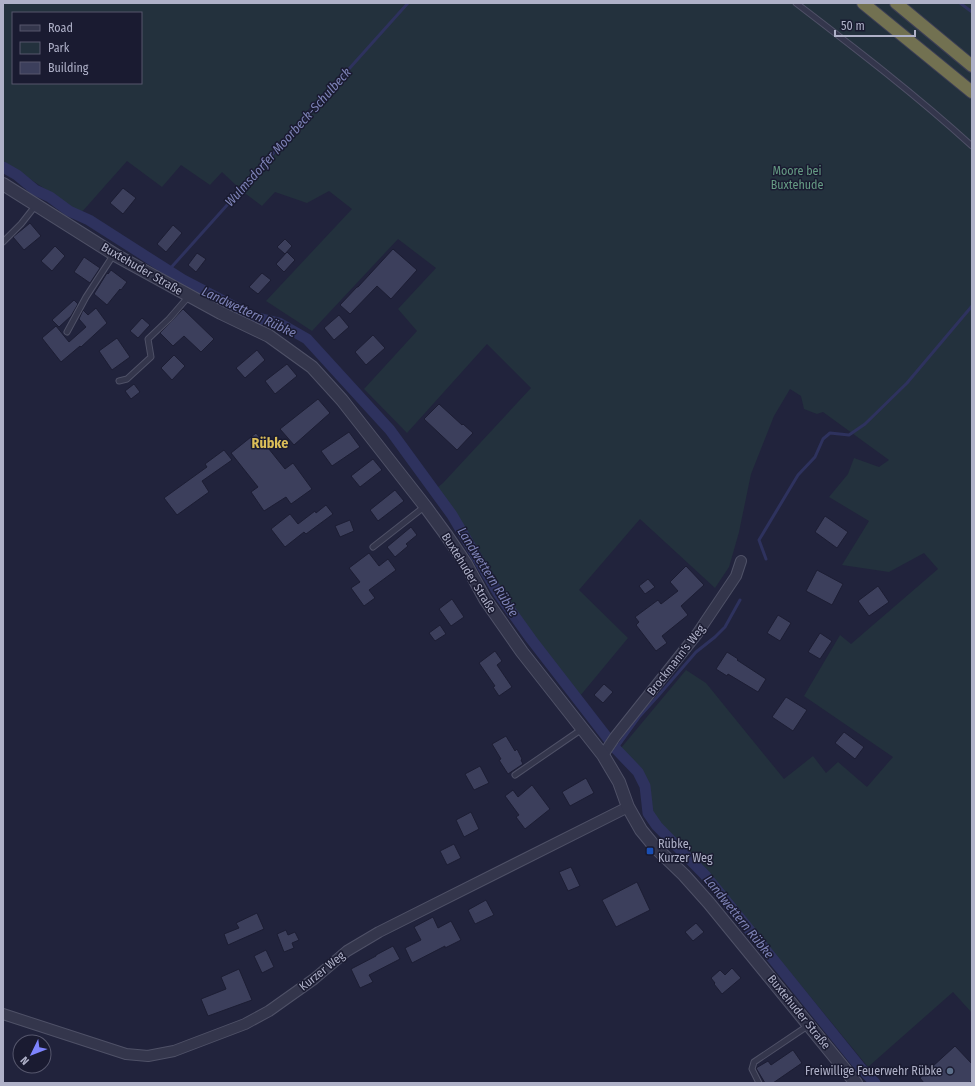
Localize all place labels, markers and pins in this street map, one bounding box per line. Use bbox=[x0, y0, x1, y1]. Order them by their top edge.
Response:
place label: Rübke, Kurzer Weg bbox=[658, 837, 713, 865]
marker: Rübke, Kurzer Weg bbox=[645, 846, 655, 856]
place label: Freiwillige Feuerwehr Rübke bbox=[805, 1064, 942, 1078]
marker: Freiwillige Feuerwehr Rübke bbox=[945, 1066, 955, 1076]

